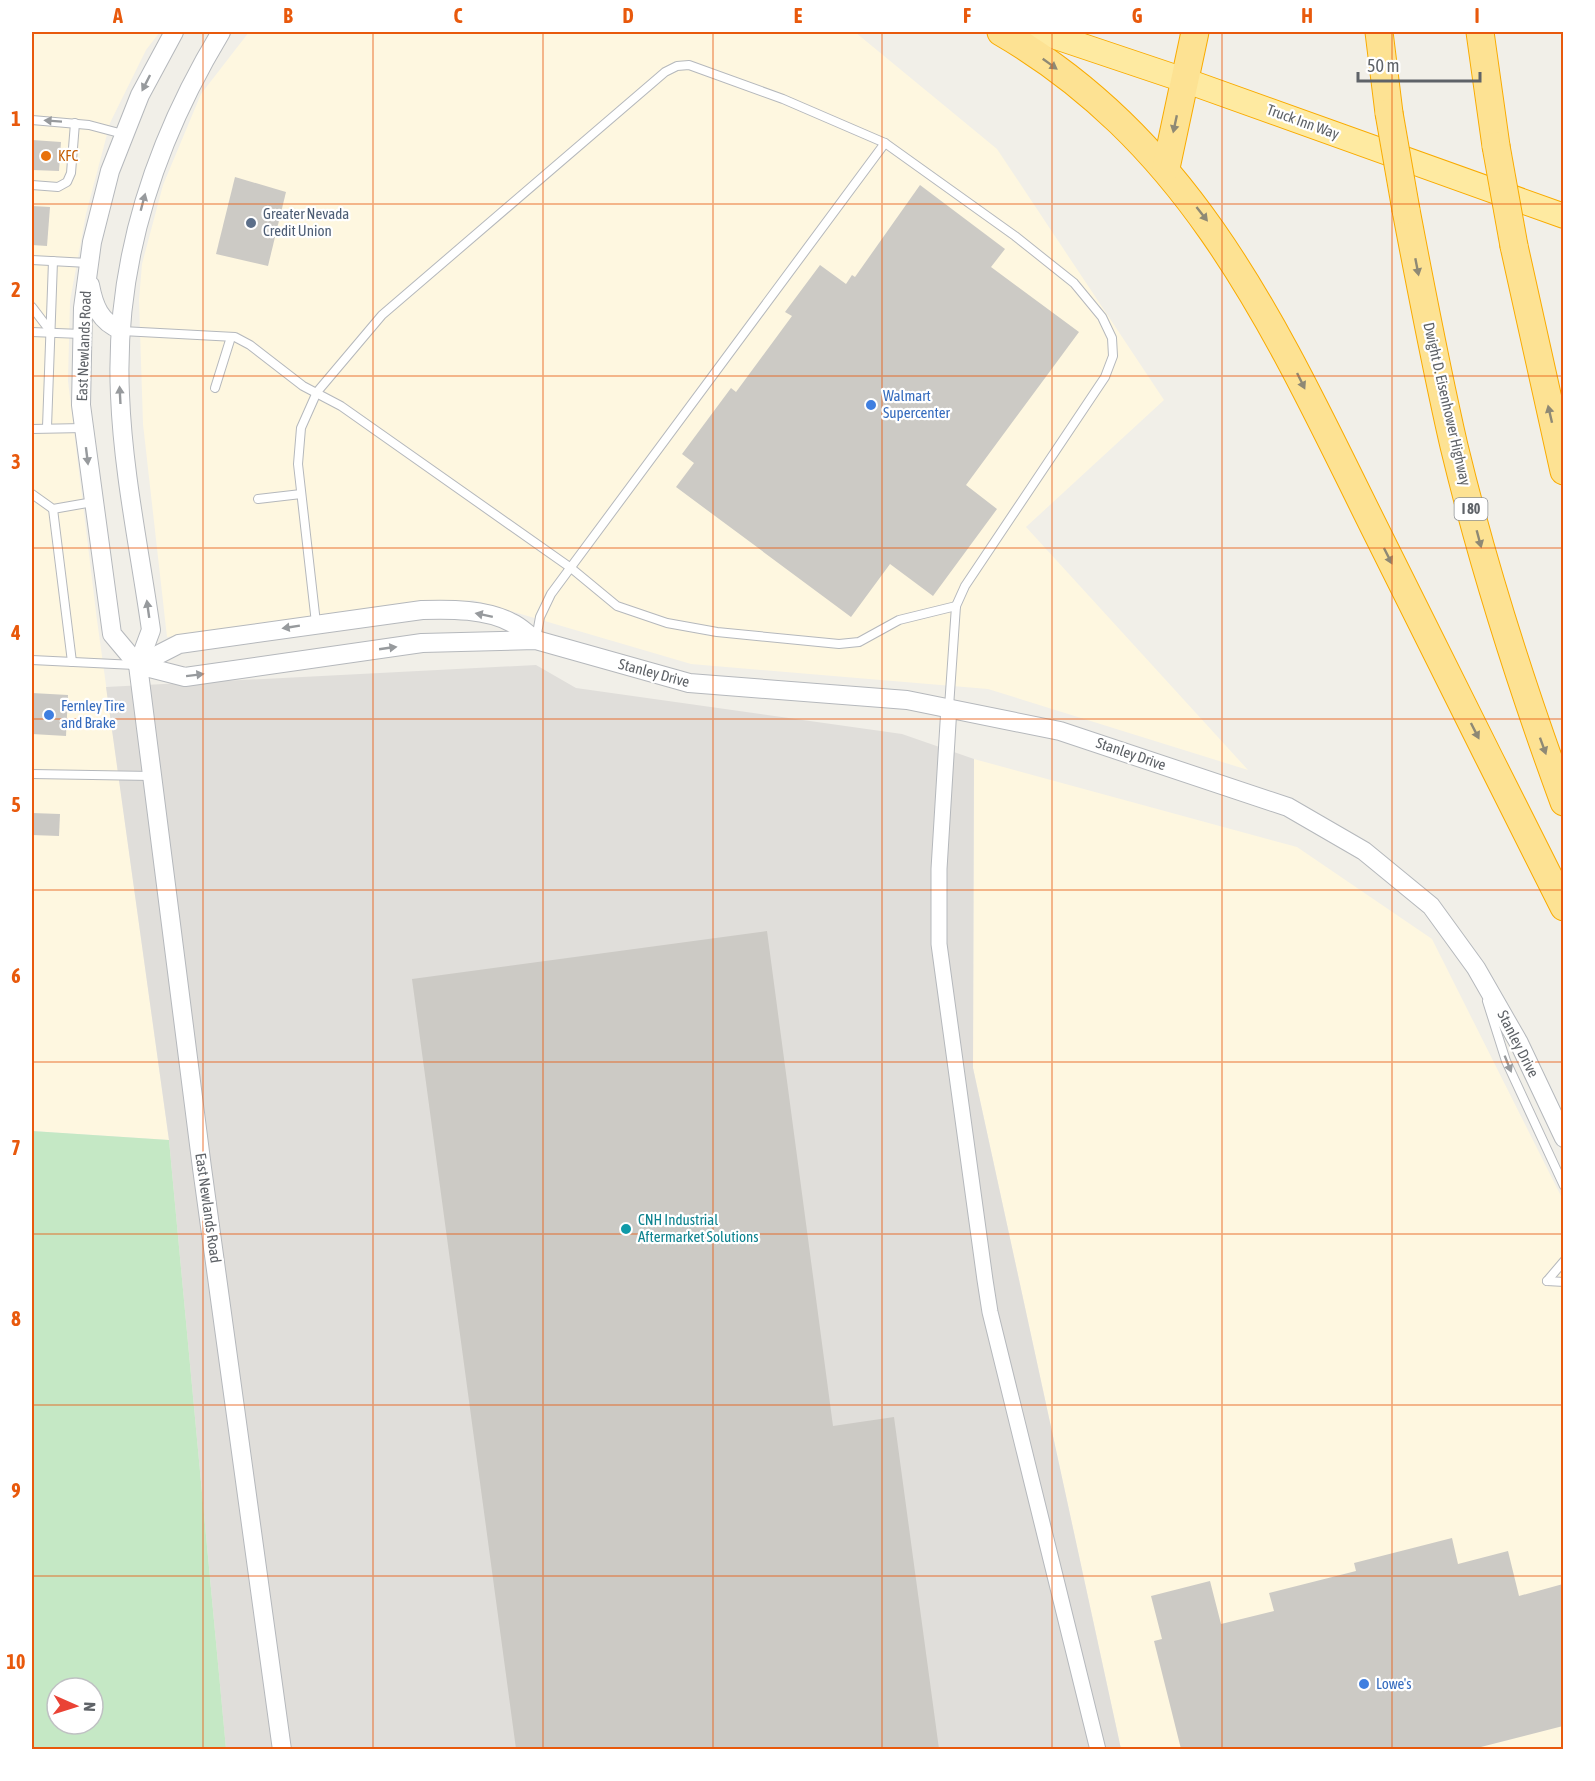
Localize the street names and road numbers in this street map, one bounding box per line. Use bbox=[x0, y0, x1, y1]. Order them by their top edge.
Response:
street label: Truck Inn Way bbox=[1265, 101, 1342, 142]
street label: East Newlands Road bbox=[73, 290, 94, 402]
street label: Dwight D. Eisenhower Highway bbox=[1420, 321, 1475, 487]
road number: I 80 bbox=[1454, 498, 1488, 520]
street label: Stanley Drive bbox=[617, 655, 692, 690]
street label: Stanley Drive bbox=[1094, 734, 1168, 773]
street label: Stanley Drive bbox=[1494, 1008, 1543, 1080]
street label: East Newlands Road bbox=[192, 1152, 225, 1264]

